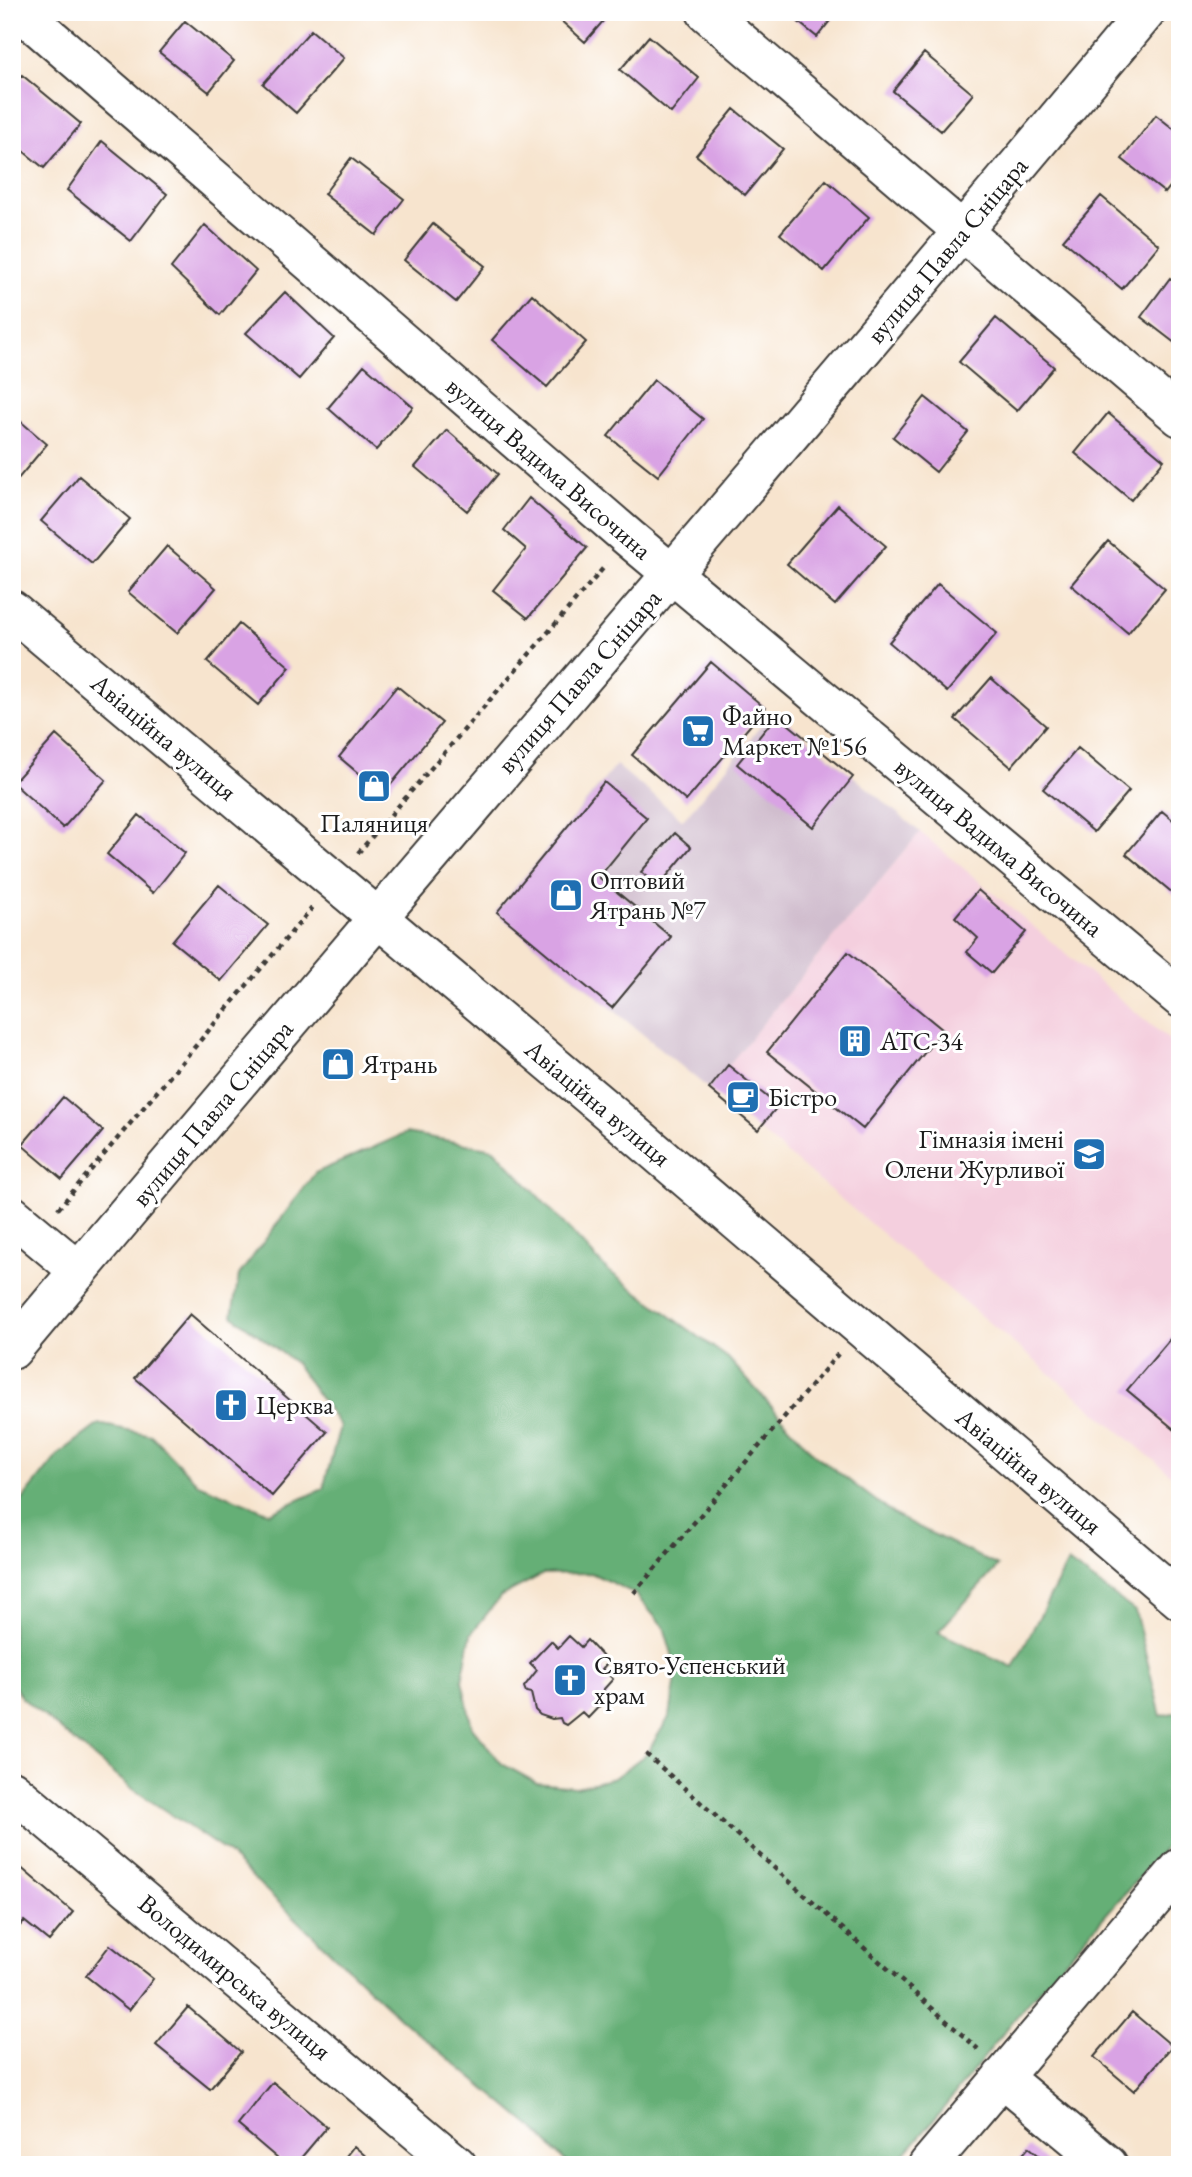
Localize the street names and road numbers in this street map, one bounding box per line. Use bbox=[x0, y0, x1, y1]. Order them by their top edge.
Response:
street label: вулиця Павла Сніцара bbox=[859, 149, 1036, 351]
street label: вулиця Вадима Височина bbox=[439, 369, 660, 567]
street label: вулиця Павла Сніцара bbox=[489, 581, 669, 780]
street label: Авіаційна вулиця bbox=[83, 665, 244, 808]
street label: вулиця Вадима Височина bbox=[888, 750, 1111, 945]
street label: вулиця Павла Сніцара bbox=[124, 1012, 301, 1214]
street label: Авіаційна вулиця bbox=[517, 1031, 678, 1174]
street label: Авіаційна вулиця bbox=[948, 1399, 1109, 1542]
street label: Володимирська вулиця bbox=[131, 1886, 339, 2068]

